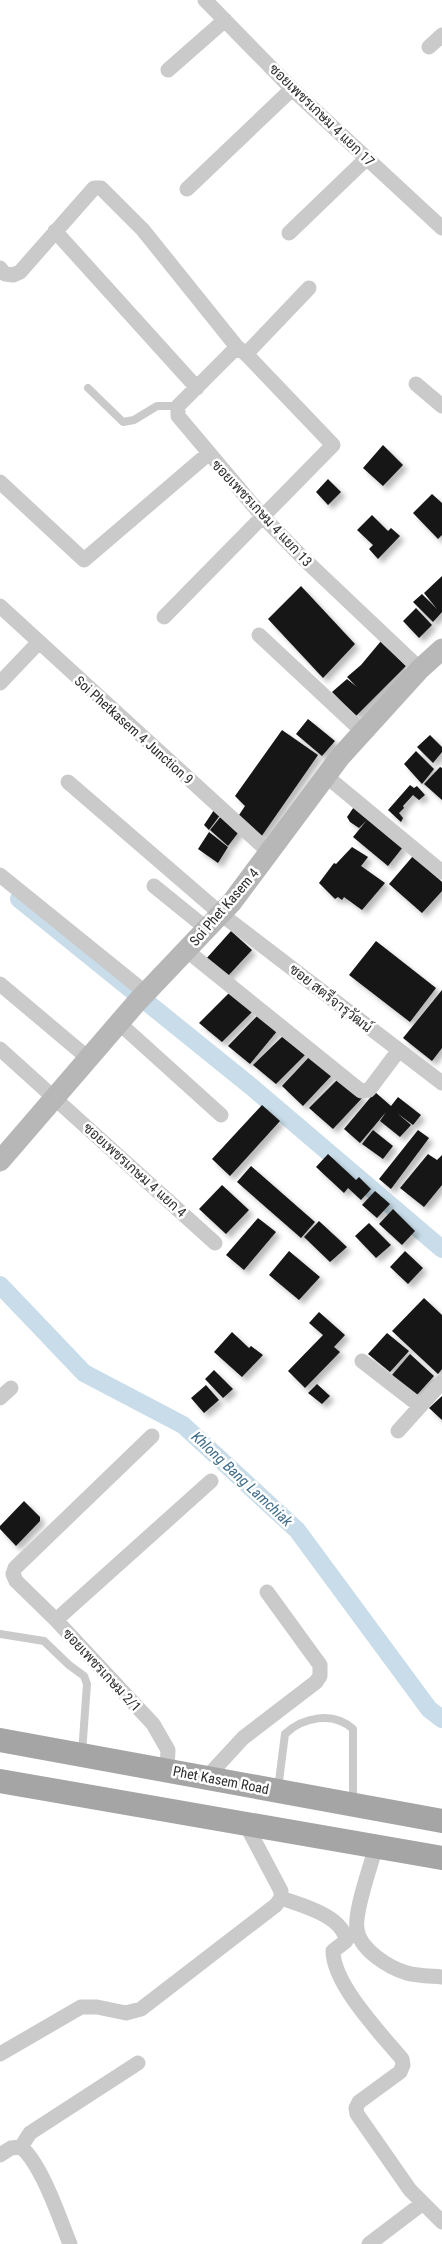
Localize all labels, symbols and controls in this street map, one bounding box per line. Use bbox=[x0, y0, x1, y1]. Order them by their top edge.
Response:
street label: ซอยเพชรเกษม 4 แยก 17 bbox=[266, 61, 378, 169]
street label: ซอยเพชรเกษม 4 แยก 13 bbox=[209, 457, 315, 569]
street label: Soi Phetkasem 4 Junction 9 bbox=[71, 673, 197, 787]
street label: Soi Phet Kasem 4 bbox=[186, 865, 262, 949]
street label: ซอย สตรีจารุวัฒน์ bbox=[285, 960, 376, 1037]
street label: ซอยเพชรเกษม 4 แยก 4 bbox=[80, 1120, 190, 1220]
water label: Khlong Bang Lamchiak bbox=[188, 1428, 296, 1531]
street label: ซอยเพชรเกษม 2/1 bbox=[60, 1625, 144, 1715]
street label: Phet Kasem Road bbox=[172, 1763, 270, 1797]

